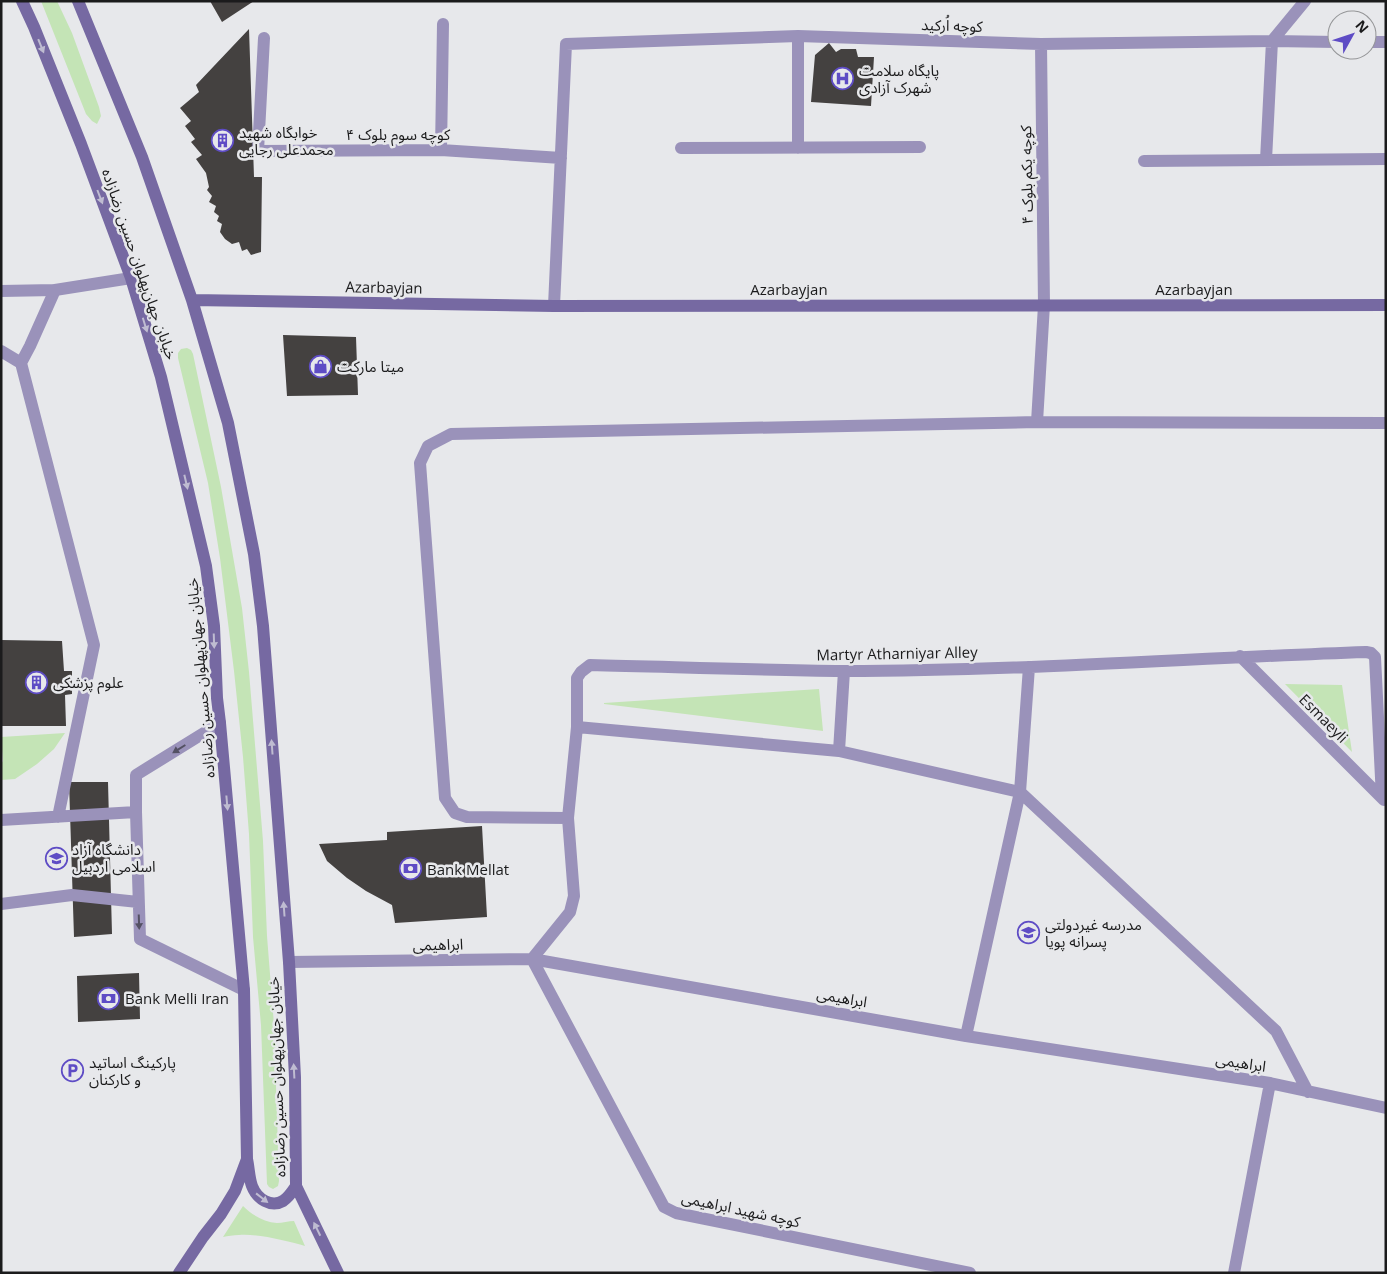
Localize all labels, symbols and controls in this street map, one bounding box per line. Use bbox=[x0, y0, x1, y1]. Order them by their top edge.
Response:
north arrow bbox=[1327, 10, 1377, 60]
street label: کوچه اُرکید bbox=[921, 13, 984, 37]
text: N bbox=[1351, 16, 1373, 37]
one-way arrow bbox=[37, 39, 45, 54]
place label: پایگاه سلامت شهرک آزادی bbox=[859, 60, 939, 97]
hospital icon: پایگاه سلامت شهرک آزادی bbox=[831, 67, 855, 91]
place label: خوابگاه شهید محمدعلی رجایی bbox=[239, 122, 334, 159]
street label: کوچه سوم بلوک ۴ bbox=[346, 124, 451, 146]
street label: کوچه یکم بلوک ۴ bbox=[1015, 124, 1039, 225]
building icon: خوابگاه شهید محمدعلی رجایی bbox=[211, 129, 235, 153]
street label: خیابان جهان‌پهلوان حسین رضا‌زاده bbox=[97, 166, 182, 363]
one-way arrow bbox=[96, 190, 104, 205]
street label: Azarbayjan bbox=[345, 276, 423, 298]
street label: Azarbayjan bbox=[750, 279, 828, 299]
street label: Azarbayjan bbox=[1155, 279, 1233, 299]
one-way arrow bbox=[142, 317, 149, 332]
shop icon: میتا مارکت bbox=[309, 354, 333, 378]
place label: میتا مارکت bbox=[337, 356, 404, 376]
one-way arrow bbox=[182, 474, 190, 489]
street label: خیابان جهان‌پهلوان حسین رضا‌زاده bbox=[181, 577, 220, 779]
one-way arrow bbox=[211, 634, 219, 650]
street label: Martyr Atharniyar Alley bbox=[816, 642, 978, 664]
building icon: علوم پزشکی bbox=[25, 670, 49, 694]
place label: علوم پزشکی bbox=[53, 672, 124, 694]
street label: Esmaeyli bbox=[1295, 689, 1353, 747]
one-way arrow bbox=[268, 739, 276, 755]
one-way arrow bbox=[172, 744, 185, 753]
one-way arrow bbox=[223, 796, 231, 812]
place label: دانشگاه آزاد اسلامی اردبیل bbox=[72, 839, 156, 876]
school or university icon: دانشگاه آزاد اسلامی اردبیل bbox=[44, 846, 68, 870]
bank icon: Bank Mellat bbox=[399, 857, 423, 881]
place label: Bank Mellat bbox=[427, 859, 509, 879]
one-way arrow bbox=[280, 901, 288, 917]
one-way arrow bbox=[136, 914, 144, 930]
place label: مدرسه غیردولتی پسرانه پویا bbox=[1045, 914, 1142, 952]
school or university icon: مدرسه غیردولتی پسرانه پویا bbox=[1017, 921, 1041, 945]
street label: ابراهیمی bbox=[413, 934, 463, 954]
street label: خیابان جهان‌پهلوان حسین رضا‌زاده bbox=[262, 976, 291, 1178]
street label: ابراهیمی bbox=[815, 983, 869, 1011]
bank icon: Bank Melli Iran bbox=[97, 986, 121, 1010]
place label: Bank Melli Iran bbox=[125, 988, 229, 1008]
street label: ابراهیمی bbox=[1214, 1048, 1268, 1076]
place label: پارکینگ اساتید و کارکنان bbox=[89, 1052, 176, 1089]
parking icon: پارکینگ اساتید و کارکنان bbox=[61, 1059, 85, 1083]
one-way arrow bbox=[290, 1063, 298, 1079]
street label: کوچه شهید ابراهیمی bbox=[680, 1187, 803, 1233]
one-way arrow bbox=[256, 1192, 269, 1203]
one-way arrow bbox=[313, 1222, 321, 1236]

